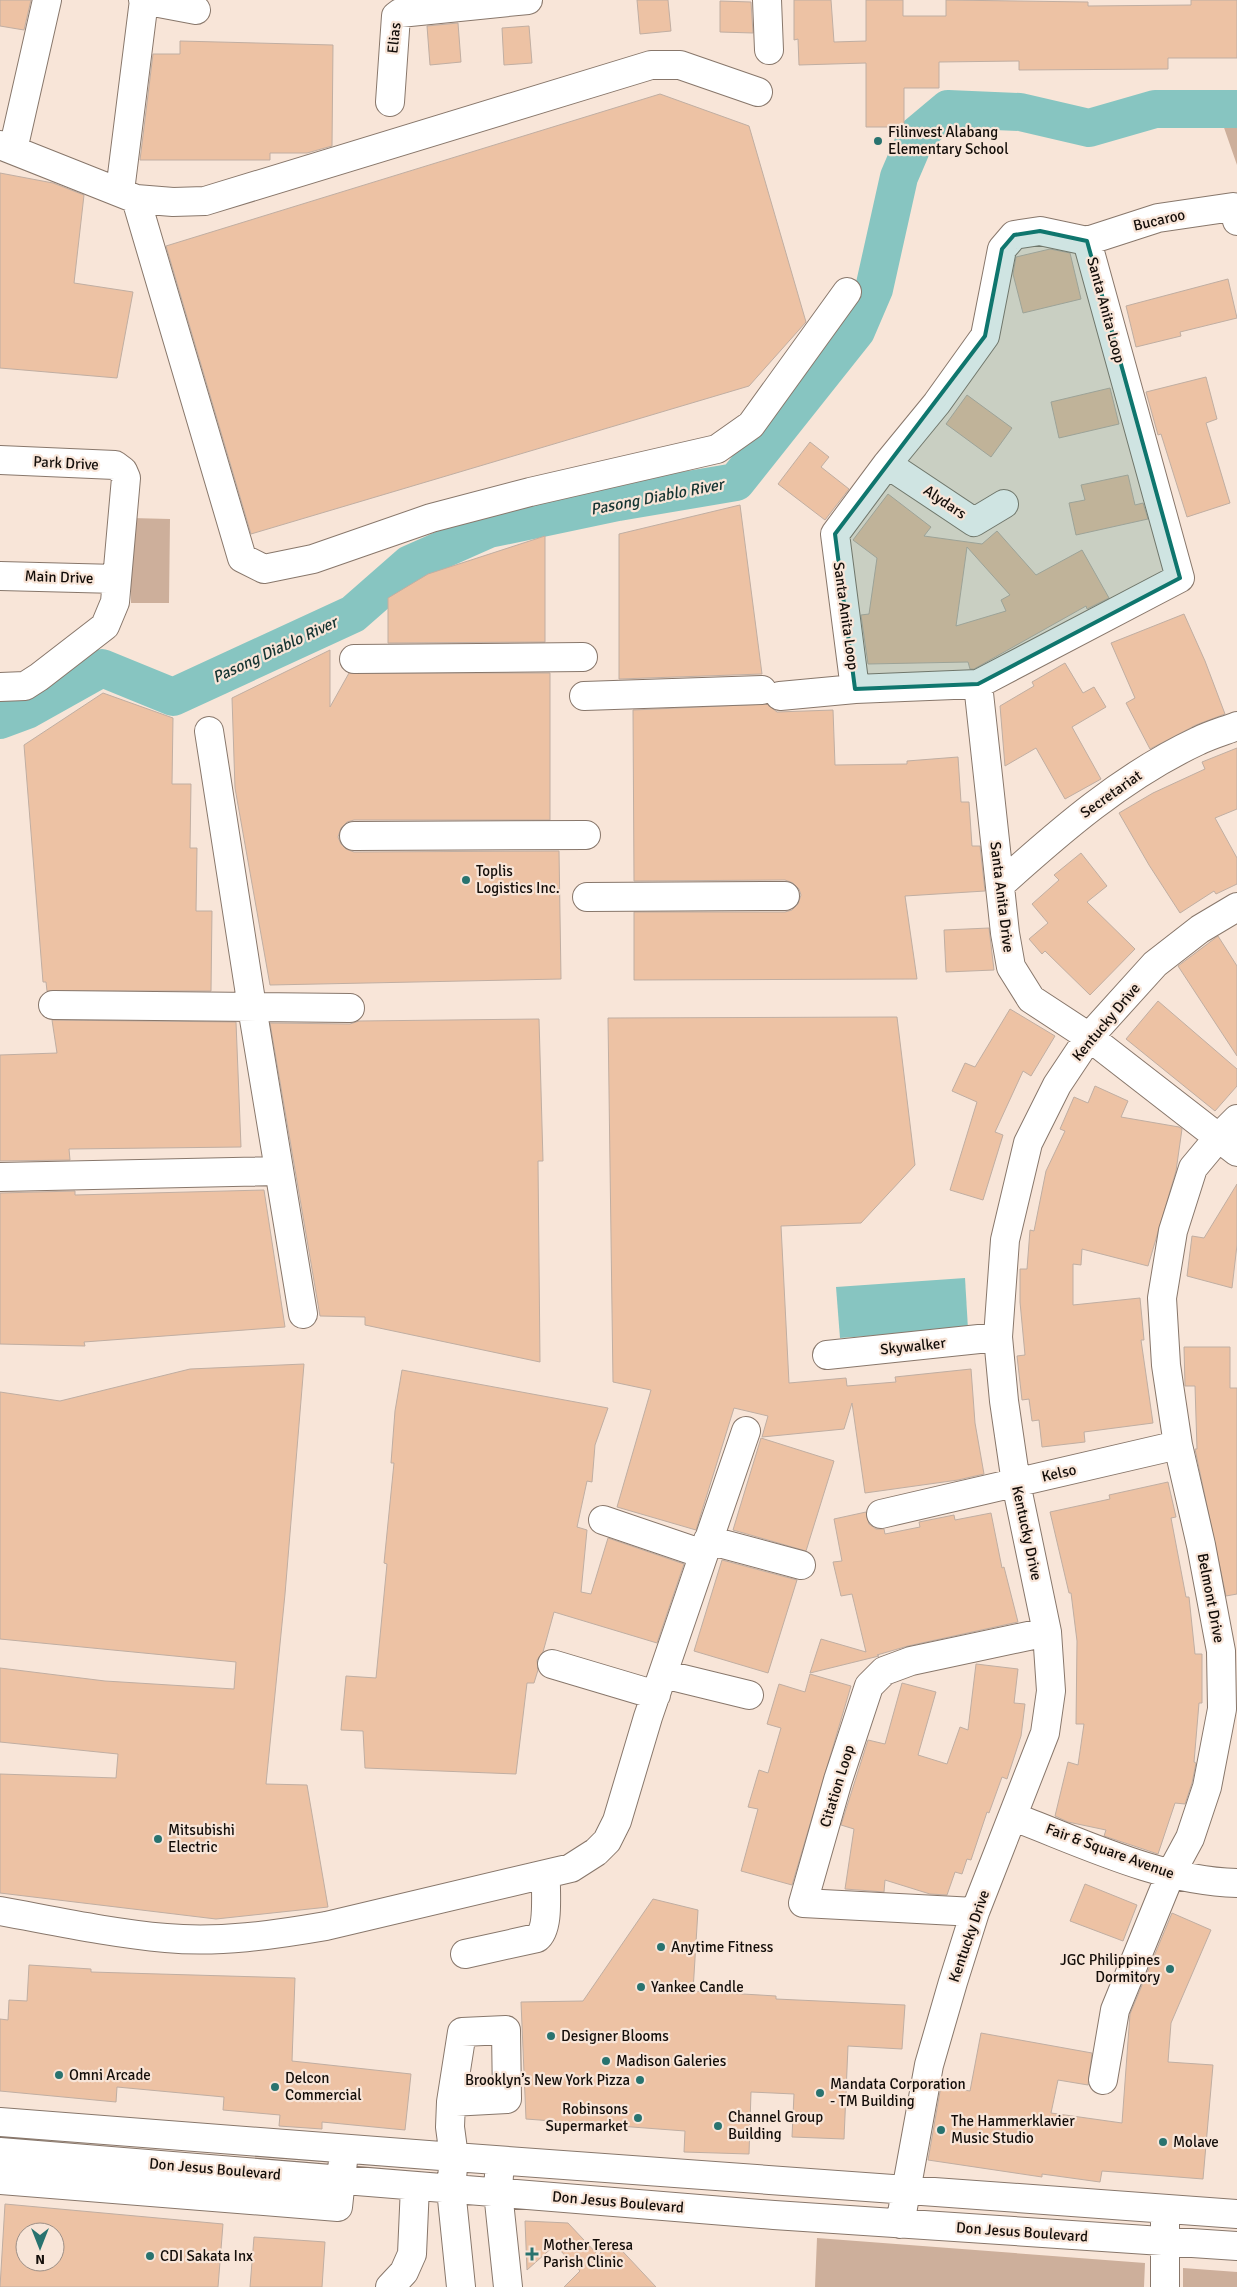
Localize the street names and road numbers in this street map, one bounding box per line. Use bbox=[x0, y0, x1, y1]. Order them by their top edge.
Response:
street label: Elias bbox=[383, 21, 405, 54]
street label: Bucaroo bbox=[1131, 205, 1187, 235]
street label: Santa Anita Loop bbox=[1083, 255, 1129, 365]
street label: Park Drive bbox=[33, 452, 99, 474]
street label: Alydars bbox=[920, 481, 970, 523]
street label: Santa Anita Loop bbox=[830, 561, 862, 671]
street label: Main Drive bbox=[24, 567, 94, 587]
street label: Secretariat bbox=[1077, 766, 1145, 822]
street label: Santa Anita Drive bbox=[986, 841, 1018, 953]
street label: Kentucky Drive bbox=[1068, 979, 1144, 1065]
street label: Skywalker bbox=[879, 1334, 947, 1358]
street label: Kelso bbox=[1040, 1460, 1078, 1486]
street label: Kentucky Drive bbox=[1008, 1484, 1046, 1582]
street label: Belmont Drive bbox=[1193, 1552, 1229, 1644]
street label: Citation Loop bbox=[816, 1742, 858, 1829]
street label: Fair & Square Avenue bbox=[1043, 1819, 1177, 1883]
street label: Kentucky Drive bbox=[945, 1888, 993, 1984]
street label: Don Jesus Boulevard bbox=[148, 2154, 282, 2184]
street label: Don Jesus Boulevard bbox=[551, 2187, 685, 2217]
street label: Don Jesus Boulevard bbox=[955, 2218, 1089, 2246]

